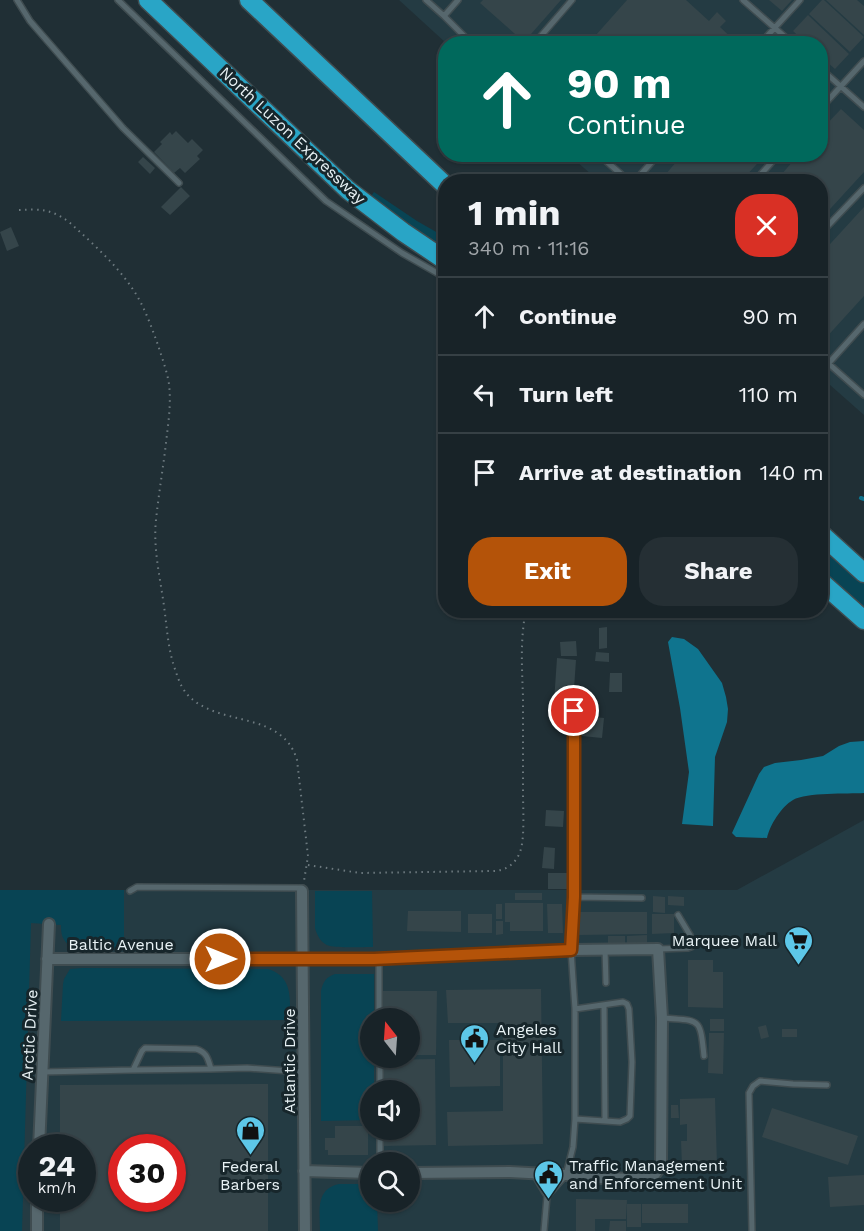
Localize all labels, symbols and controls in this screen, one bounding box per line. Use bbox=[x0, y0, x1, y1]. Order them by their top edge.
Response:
text: 90 m bbox=[567, 59, 671, 108]
icon: ahead bbox=[468, 60, 546, 138]
street label: North Luzon Expressway bbox=[216, 63, 370, 209]
text: Continue bbox=[567, 109, 686, 141]
text: 1 min bbox=[468, 192, 560, 234]
button: close bbox=[735, 194, 798, 257]
text: 340 m · 11:16 bbox=[468, 236, 589, 260]
icon: ahead bbox=[468, 300, 501, 333]
text: Continue bbox=[519, 304, 617, 329]
text: 90 m bbox=[742, 304, 798, 329]
icon: left bbox=[468, 378, 501, 411]
text: Turn left bbox=[519, 382, 613, 407]
text: 110 m bbox=[739, 382, 798, 407]
icon: arrive bbox=[468, 456, 501, 489]
text: Arrive at destination bbox=[519, 460, 742, 485]
text: 140 m bbox=[760, 460, 824, 485]
button: Exit bbox=[468, 537, 627, 606]
button: Share bbox=[639, 537, 798, 606]
pin bbox=[548, 685, 599, 736]
icon: arrive bbox=[557, 694, 590, 727]
supermarket icon: Marquee Mall bbox=[782, 924, 814, 966]
position arrow bbox=[188, 927, 252, 991]
place label: Marquee Mall bbox=[672, 931, 777, 950]
street label: Baltic Avenue bbox=[68, 935, 174, 954]
street label: Arctic Drive bbox=[18, 989, 41, 1081]
street label: Atlantic Drive bbox=[280, 1008, 299, 1114]
north arrow bbox=[360, 1008, 420, 1068]
map controls bbox=[360, 1008, 420, 1212]
place label: Angeles City Hall bbox=[496, 1020, 562, 1057]
public building icon: Angeles City Hall bbox=[459, 1022, 491, 1064]
button: sound bbox=[360, 1080, 420, 1140]
shop icon: Federal Barbers bbox=[234, 1114, 266, 1156]
speed limit sign: 30 bbox=[108, 1134, 186, 1212]
text: 24 bbox=[39, 1148, 75, 1183]
button: search bbox=[360, 1152, 420, 1212]
place label: Traffic Management and Enforcement Unit bbox=[569, 1156, 742, 1193]
place label: Federal Barbers bbox=[220, 1157, 280, 1194]
public building icon: Traffic Management and Enforcement Unit bbox=[532, 1158, 564, 1200]
text: km/h bbox=[38, 1179, 76, 1197]

